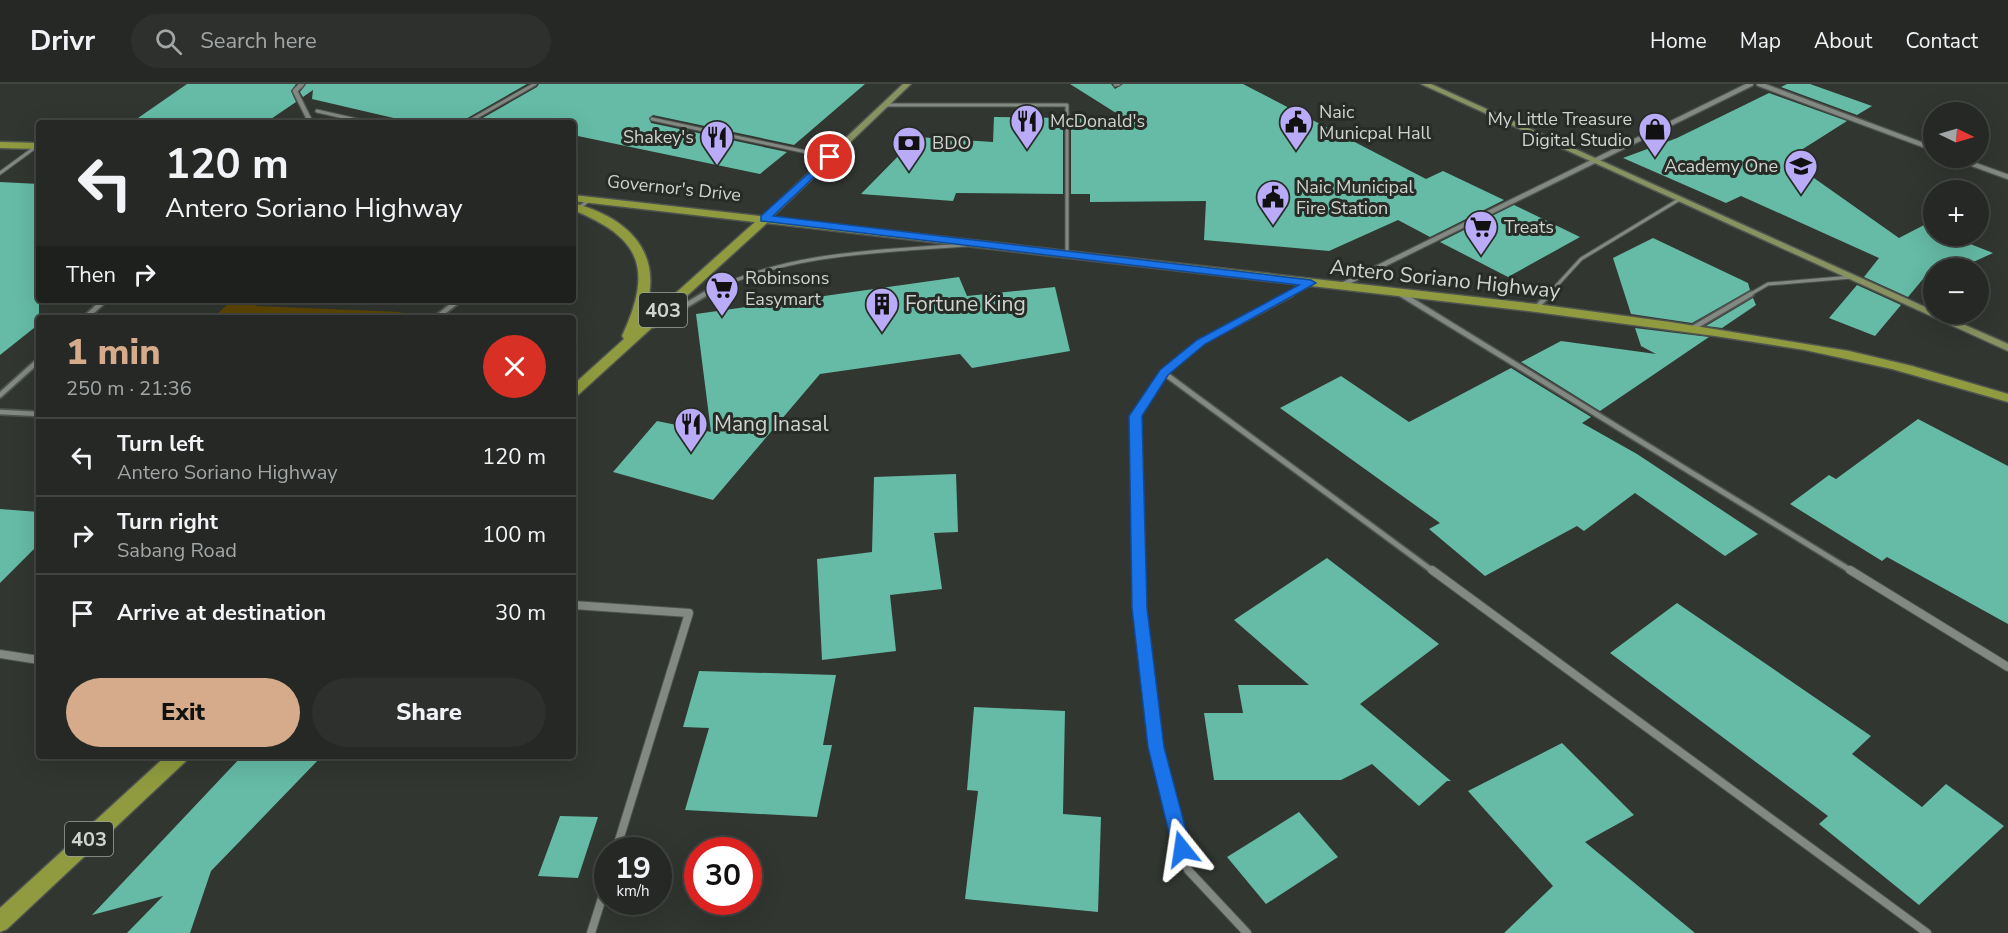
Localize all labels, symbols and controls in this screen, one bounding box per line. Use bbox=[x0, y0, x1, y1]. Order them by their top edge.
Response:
search box bbox=[131, 14, 551, 68]
text: Drivr bbox=[30, 22, 95, 60]
icon: search bbox=[152, 25, 185, 58]
text: Search here bbox=[200, 26, 317, 56]
text: Home bbox=[1650, 27, 1707, 55]
text: Map bbox=[1740, 27, 1781, 55]
text: About bbox=[1814, 27, 1872, 55]
text: Contact bbox=[1905, 27, 1978, 55]
place label: Naic Municpal Hall bbox=[1319, 100, 1432, 145]
north arrow bbox=[1923, 102, 1989, 168]
map controls bbox=[1923, 102, 1989, 324]
restaurant icon: McDonald's bbox=[1009, 103, 1045, 150]
public building icon: Naic Municpal Hall bbox=[1278, 104, 1314, 151]
place label: My Little Treasure Digital Studio bbox=[1487, 107, 1632, 152]
place label: McDonald's bbox=[1050, 109, 1145, 133]
shop icon: My Little Treasure Digital Studio bbox=[1637, 111, 1673, 158]
restaurant icon: Shakey's bbox=[699, 119, 735, 166]
place label: Shakey's bbox=[623, 125, 694, 149]
bank icon: BDO bbox=[891, 125, 927, 172]
pin bbox=[804, 131, 855, 182]
place label: BDO bbox=[932, 131, 971, 155]
text: 120 m bbox=[165, 136, 289, 193]
icon: arrive bbox=[813, 140, 846, 173]
icon: left bbox=[66, 144, 144, 222]
school or university icon: Academy One bbox=[1783, 148, 1819, 195]
place label: Academy One bbox=[1664, 154, 1778, 178]
street label: Governor's Drive bbox=[606, 169, 742, 207]
place label: Naic Municipal Fire Station bbox=[1296, 175, 1414, 220]
public building icon: Naic Municipal Fire Station bbox=[1255, 179, 1291, 226]
button: + bbox=[1923, 180, 1989, 246]
text: Antero Soriano Highway bbox=[165, 190, 463, 227]
supermarket icon: Treats bbox=[1463, 209, 1499, 256]
place label: Treats bbox=[1504, 215, 1554, 239]
street label: Antero Soriano Highway bbox=[1328, 253, 1562, 305]
icon: right bbox=[128, 258, 161, 291]
button: − bbox=[1923, 258, 1989, 324]
text: Then bbox=[66, 260, 116, 290]
place label: Robinsons Easymart bbox=[745, 266, 829, 311]
supermarket icon: Robinsons Easymart bbox=[704, 270, 740, 317]
building icon: Fortune King bbox=[864, 286, 900, 333]
place label: Fortune King bbox=[905, 290, 1026, 318]
road number: 403 bbox=[639, 293, 687, 327]
text: 1 min bbox=[66, 328, 161, 377]
button: close bbox=[483, 335, 546, 398]
text: 250 m · 21:36 bbox=[66, 375, 192, 402]
restaurant icon: Mang Inasal bbox=[673, 406, 709, 453]
place label: Mang Inasal bbox=[714, 410, 829, 438]
text: Turn left bbox=[117, 429, 204, 459]
icon: left bbox=[66, 441, 99, 474]
text: 120 m bbox=[482, 442, 546, 472]
text: Antero Soriano Highway bbox=[117, 459, 337, 486]
text: Turn right bbox=[117, 507, 218, 537]
icon: right bbox=[66, 519, 99, 552]
text: 100 m bbox=[482, 520, 546, 550]
text: Sabang Road bbox=[117, 537, 237, 564]
icon: arrive bbox=[66, 597, 99, 630]
text: Arrive at destination bbox=[117, 598, 326, 628]
text: 30 m bbox=[495, 598, 546, 628]
button: Exit bbox=[66, 678, 300, 747]
button: Share bbox=[312, 678, 546, 747]
position arrow bbox=[1150, 817, 1214, 881]
road number: 403 bbox=[65, 822, 113, 856]
speed limit sign: 30 bbox=[684, 837, 762, 915]
text: 19 bbox=[615, 848, 651, 889]
text: km/h bbox=[616, 881, 650, 901]

